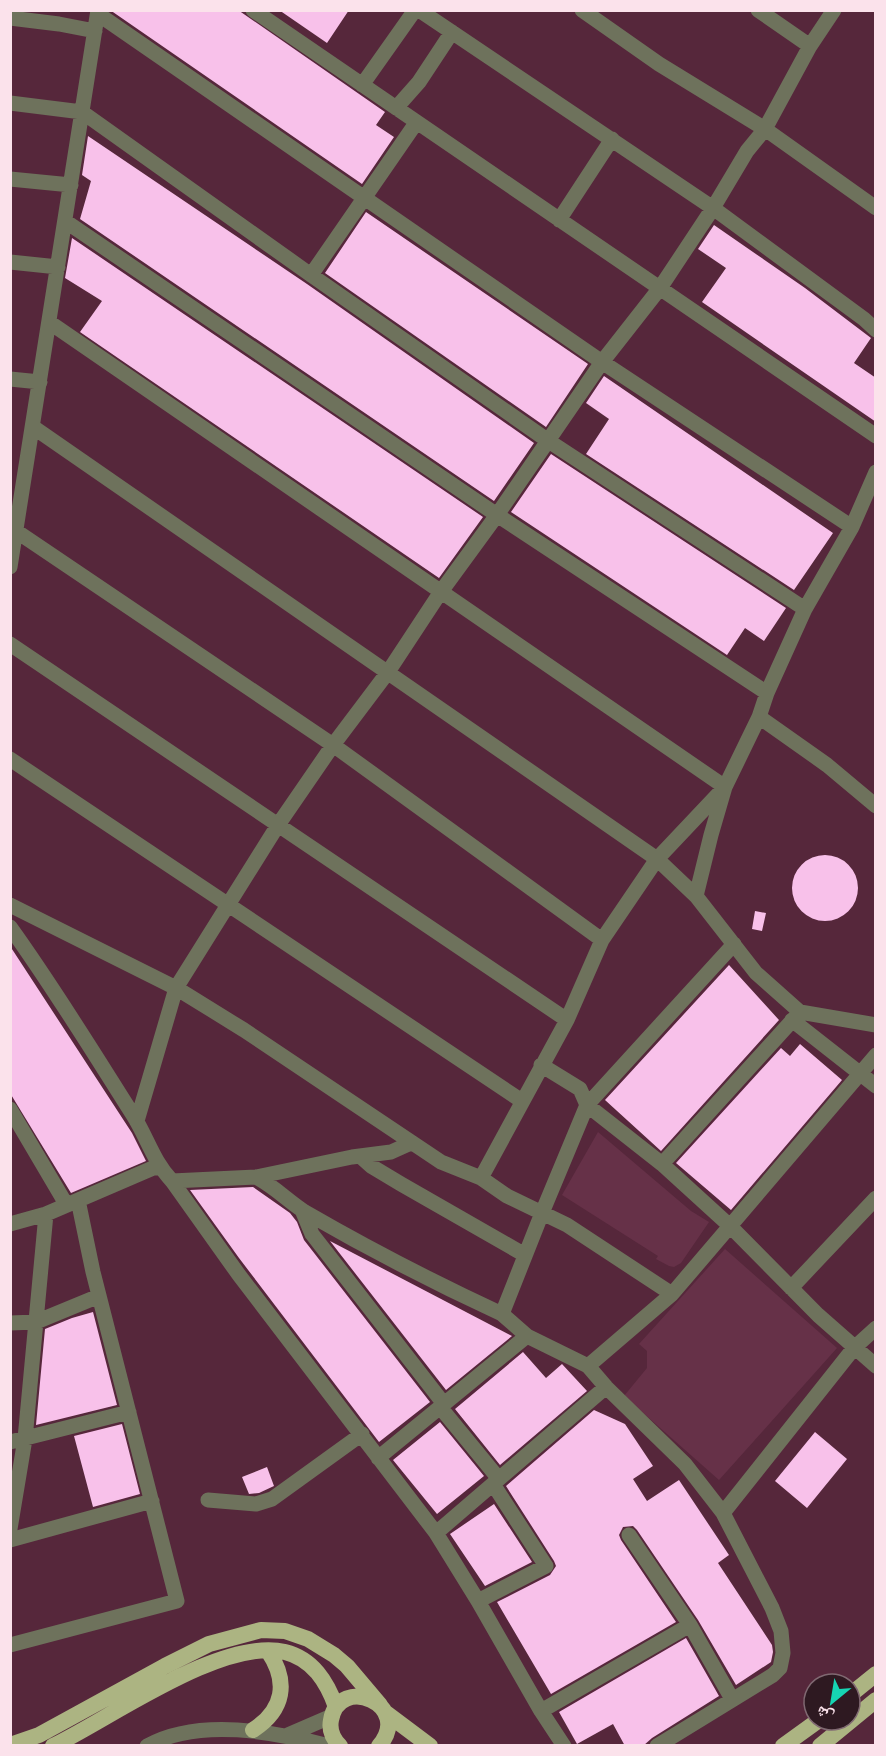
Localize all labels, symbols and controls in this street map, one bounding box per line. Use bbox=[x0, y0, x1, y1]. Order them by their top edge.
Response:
north arrow bbox=[802, 1672, 862, 1732]
text: ش bbox=[813, 1702, 837, 1727]

